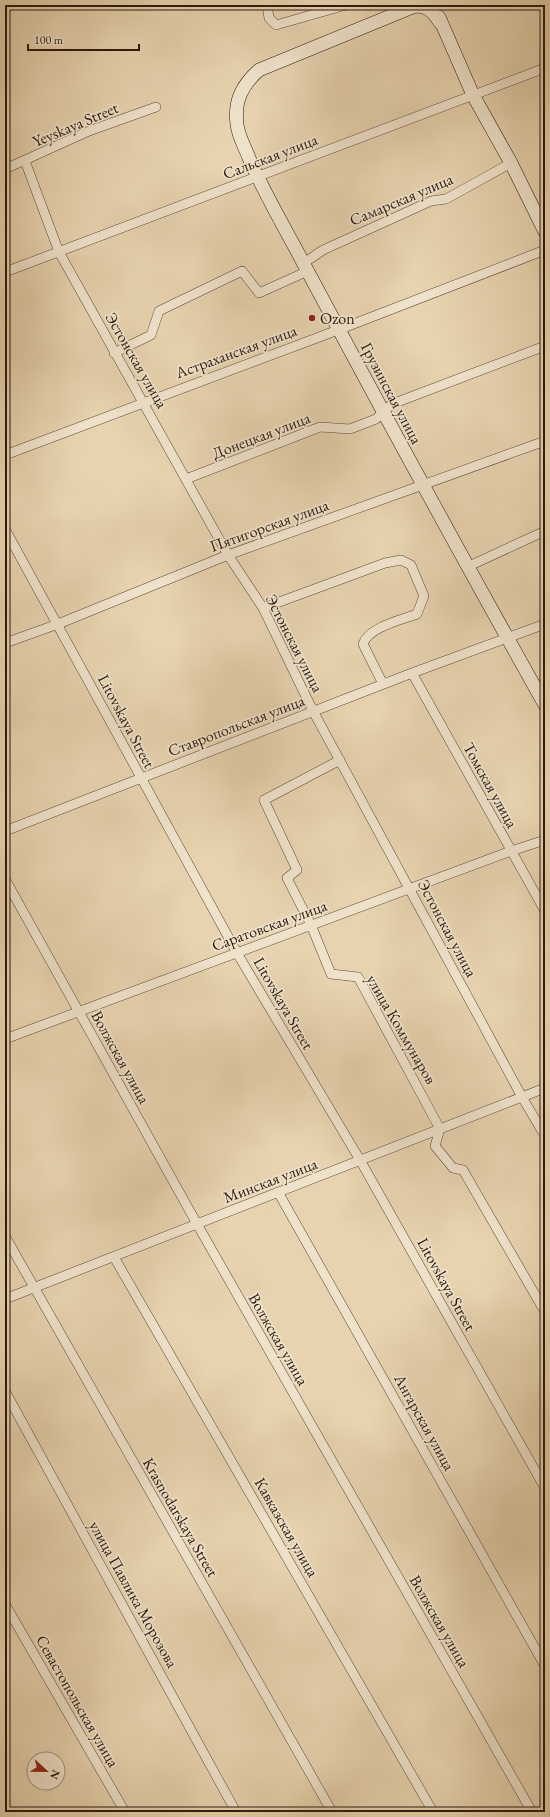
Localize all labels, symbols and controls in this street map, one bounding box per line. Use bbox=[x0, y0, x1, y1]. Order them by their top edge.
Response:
scale bar bbox=[28, 26, 139, 52]
text: 100 m bbox=[34, 32, 64, 48]
street label: Yeyskaya Street bbox=[29, 97, 121, 152]
street label: Сальская улица bbox=[220, 129, 321, 184]
street label: Самарская улица bbox=[346, 168, 457, 231]
street label: Эстонская улица bbox=[101, 308, 173, 413]
place label: Ozon bbox=[320, 308, 355, 329]
marker: Ozon bbox=[307, 313, 317, 323]
street label: Астраханская улица bbox=[172, 320, 300, 384]
street label: Грузинская улица bbox=[356, 339, 427, 448]
street label: Донецкая улица bbox=[209, 407, 314, 464]
street label: Пятигорская улица bbox=[207, 494, 332, 557]
street label: Эстонская улица bbox=[261, 591, 329, 696]
street label: Litovskaya Street bbox=[93, 671, 160, 772]
street label: Ставропольская улица bbox=[165, 689, 308, 761]
street label: Томская улица bbox=[458, 739, 523, 832]
street label: Эстонская улица bbox=[413, 876, 482, 981]
street label: Саратовская улица bbox=[209, 895, 330, 956]
street label: Litovskaya Street bbox=[249, 953, 319, 1053]
street label: улица Коммунаров bbox=[362, 971, 442, 1088]
street label: Волжская улица bbox=[86, 1007, 155, 1108]
street label: Минская улица bbox=[220, 1153, 321, 1208]
street label: Litovskaya Street bbox=[412, 1234, 481, 1335]
street label: Волжская улица bbox=[244, 1289, 314, 1390]
street label: Ангарская улица bbox=[389, 1369, 460, 1475]
street label: Krasnodarskaya Street bbox=[138, 1454, 223, 1581]
street label: Кавказская улица bbox=[250, 1474, 324, 1581]
street label: улица Павлика Морозова bbox=[84, 1517, 183, 1672]
street label: Волжская улица bbox=[405, 1571, 475, 1672]
street label: Севастопольская улица bbox=[31, 1631, 124, 1772]
north arrow bbox=[26, 1751, 66, 1791]
text: N bbox=[47, 1768, 63, 1782]

